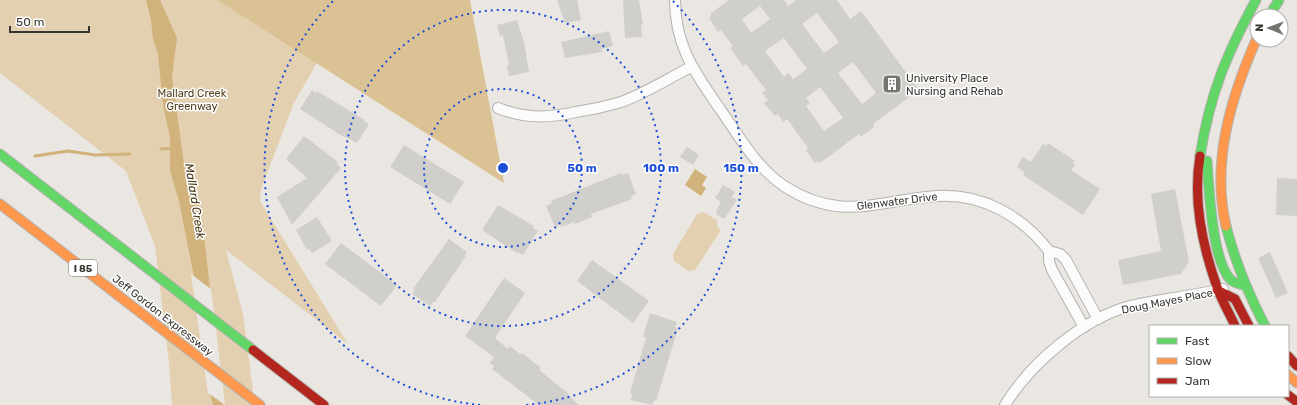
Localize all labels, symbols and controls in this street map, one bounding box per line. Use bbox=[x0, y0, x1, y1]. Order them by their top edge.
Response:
scale bar bbox=[10, 8, 89, 34]
north arrow bbox=[1249, 8, 1289, 48]
text: 50 m bbox=[16, 15, 44, 29]
text: N bbox=[1253, 24, 1266, 32]
place label: University Place Nursing and Rehab bbox=[906, 72, 1003, 98]
building icon: University Place Nursing and Rehab bbox=[881, 73, 903, 95]
park label: Mallard Creek Greenway bbox=[158, 87, 227, 113]
centre of rings bbox=[496, 161, 510, 175]
text: 50 m bbox=[567, 161, 597, 175]
text: 100 m bbox=[643, 161, 679, 175]
text: 150 m bbox=[723, 161, 759, 175]
water label: Mallard Creek bbox=[182, 162, 208, 241]
street label: Glenwater Drive bbox=[856, 190, 938, 213]
road number: I 85 bbox=[69, 260, 97, 276]
street label: Jeff Gordon Expressway bbox=[110, 272, 216, 359]
street label: Doug Mayes Place bbox=[1120, 286, 1214, 317]
legend bbox=[1149, 325, 1289, 397]
text: Fast bbox=[1185, 334, 1209, 348]
text: Slow bbox=[1185, 354, 1212, 368]
text: Jam bbox=[1185, 374, 1210, 388]

